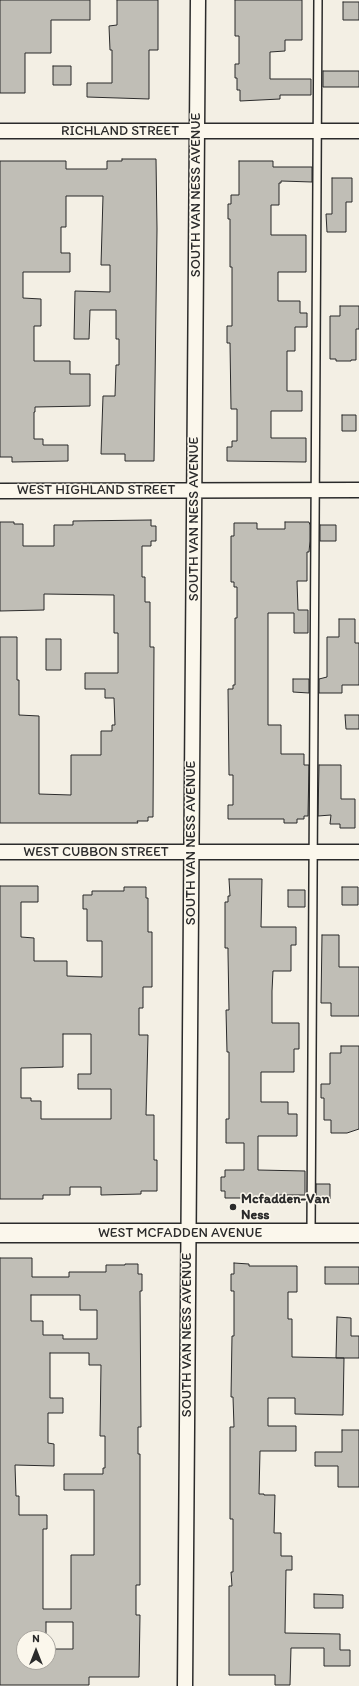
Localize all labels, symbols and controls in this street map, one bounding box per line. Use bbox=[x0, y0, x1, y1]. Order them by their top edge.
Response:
street label: SOUTH VAN NESS AVENUE bbox=[188, 113, 204, 277]
street label: RICHLAND STREET bbox=[61, 123, 179, 139]
street label: SOUTH VAN NESS AVENUE bbox=[186, 437, 202, 601]
street label: WEST HIGHLAND STREET bbox=[17, 482, 175, 498]
street label: SOUTH VAN NESS AVENUE bbox=[183, 761, 199, 925]
street label: WEST CUBBON STREET bbox=[23, 844, 169, 860]
place label: Mcfadden-Van Ness bbox=[241, 1191, 330, 1224]
marker: Mcfadden-Van Ness bbox=[228, 1202, 238, 1212]
street label: WEST MCFADDEN AVENUE bbox=[98, 1225, 262, 1241]
street label: SOUTH VAN NESS AVENUE bbox=[179, 1253, 195, 1417]
north arrow bbox=[16, 1630, 56, 1670]
text: N bbox=[32, 1632, 40, 1645]

